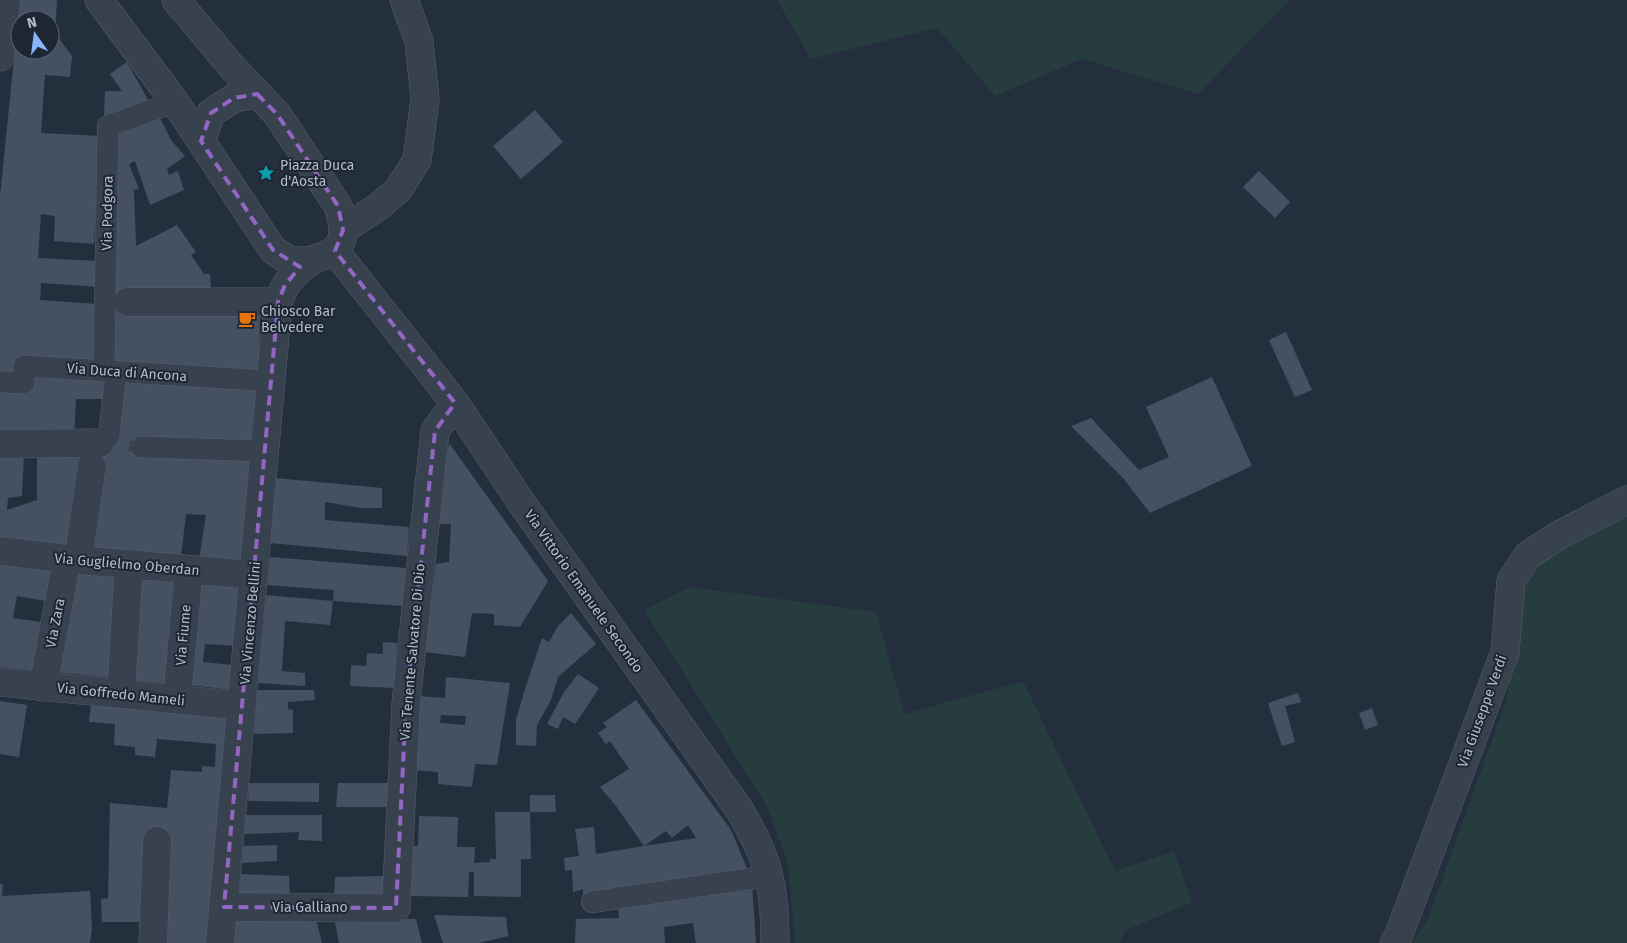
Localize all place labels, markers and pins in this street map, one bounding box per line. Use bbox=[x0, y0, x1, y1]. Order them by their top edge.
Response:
place label: Piazza Duca d'Aosta bbox=[280, 157, 354, 190]
place icon: Piazza Duca d'Aosta bbox=[256, 163, 276, 183]
place label: Chiosco Bar Belvedere bbox=[261, 303, 336, 336]
cafe icon: Chiosco Bar Belvedere bbox=[237, 309, 257, 329]

